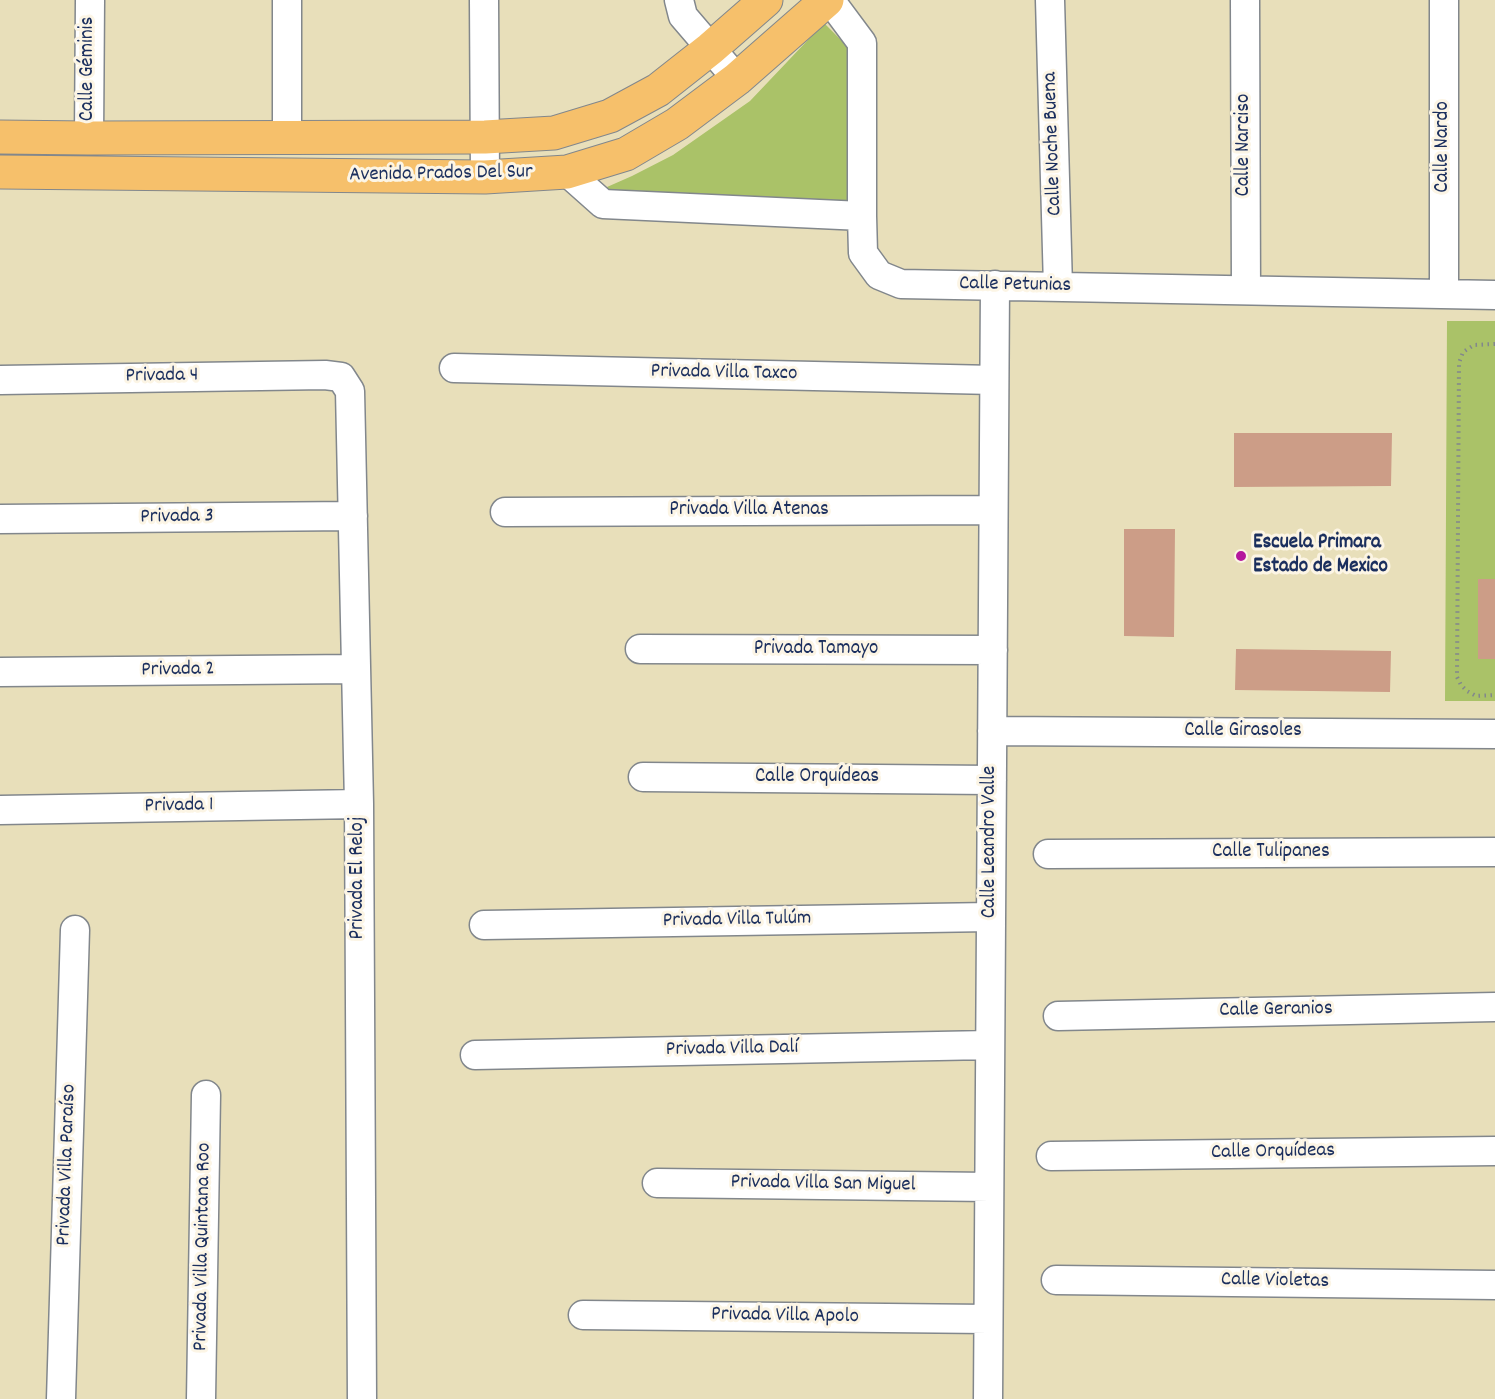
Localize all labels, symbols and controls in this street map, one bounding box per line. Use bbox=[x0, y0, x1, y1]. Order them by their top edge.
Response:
street label: Calle Géminis bbox=[76, 17, 102, 121]
street label: Calle Noche Buena bbox=[1039, 72, 1069, 216]
street label: Calle Narciso bbox=[1232, 94, 1258, 196]
street label: Calle Nardo bbox=[1431, 101, 1457, 193]
street label: Avenida Prados Del Sur bbox=[349, 161, 533, 189]
street label: Calle Petunias bbox=[959, 272, 1071, 300]
street label: Privada Villa Taxco bbox=[650, 360, 798, 388]
street label: Privada 4 bbox=[125, 364, 199, 390]
street label: Privada Villa Atenas bbox=[669, 498, 829, 524]
street label: Privada 3 bbox=[140, 505, 214, 531]
place label: Escuela Primara Estado de Mexico bbox=[1253, 531, 1388, 581]
marker: Escuela Primara Estado de Mexico bbox=[1234, 549, 1248, 563]
street label: Privada Tamayo bbox=[754, 637, 878, 663]
street label: Privada 2 bbox=[141, 658, 215, 684]
street label: Calle Girasoles bbox=[1184, 719, 1302, 745]
street label: Calle Orquídeas bbox=[755, 765, 879, 791]
street label: Calle Leandro Valle bbox=[978, 766, 1004, 918]
street label: Privada 1 bbox=[144, 794, 214, 820]
street label: Privada El Reloj bbox=[346, 817, 372, 939]
street label: Calle Tulipanes bbox=[1212, 840, 1330, 866]
street label: Privada Villa Tulúm bbox=[662, 907, 812, 935]
street label: Calle Geranios bbox=[1219, 997, 1333, 1025]
street label: Privada Villa Dalí bbox=[666, 1036, 798, 1064]
street label: Privada Villa Paraíso bbox=[53, 1084, 83, 1246]
street label: Calle Orquídeas bbox=[1211, 1139, 1335, 1167]
street label: Privada Villa Quintana Roo bbox=[190, 1142, 218, 1352]
street label: Privada Villa San Miguel bbox=[730, 1171, 916, 1199]
street label: Calle Violetas bbox=[1221, 1268, 1329, 1296]
street label: Privada Villa Apolo bbox=[711, 1303, 859, 1331]

